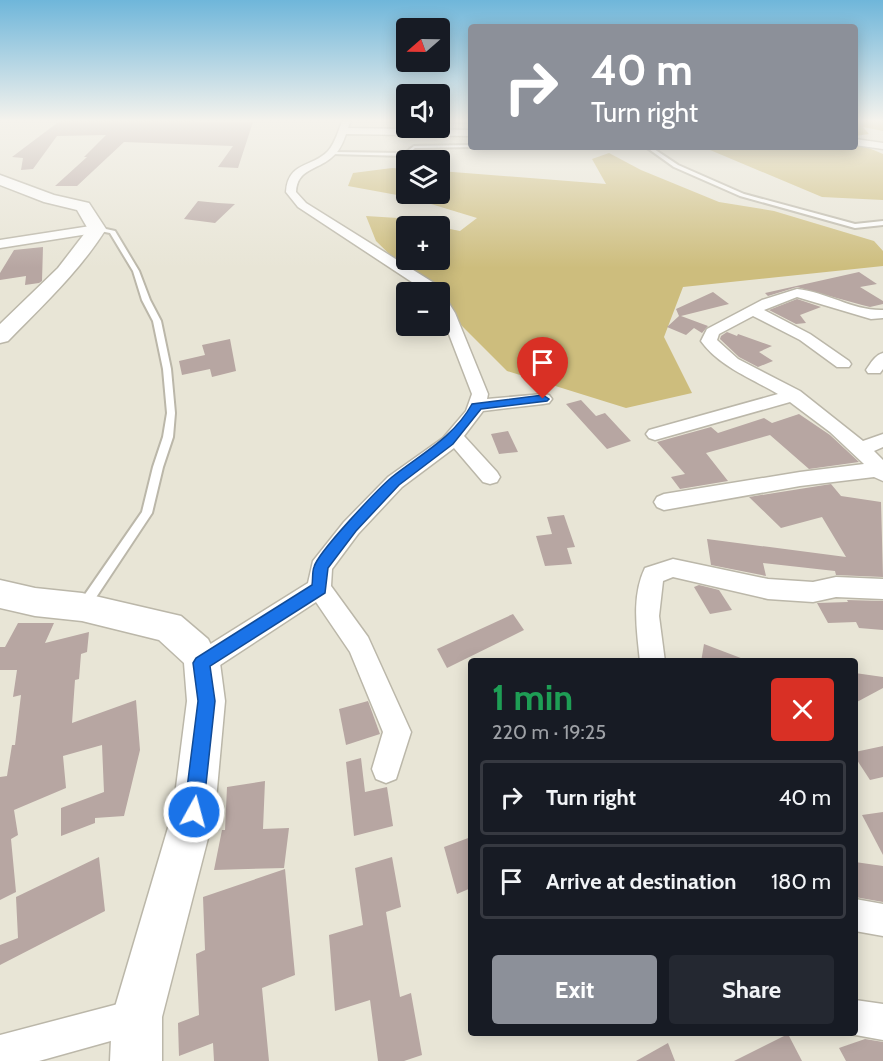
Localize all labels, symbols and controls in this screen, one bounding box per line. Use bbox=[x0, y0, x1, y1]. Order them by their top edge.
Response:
north arrow bbox=[396, 18, 450, 72]
map controls bbox=[396, 18, 450, 336]
text: 40 m bbox=[591, 44, 693, 96]
icon: right bbox=[492, 48, 570, 126]
button: sound bbox=[396, 84, 450, 138]
text: Turn right bbox=[591, 96, 698, 129]
button: layers bbox=[396, 150, 450, 204]
button: + bbox=[396, 216, 450, 270]
button: − bbox=[396, 282, 450, 336]
pin bbox=[517, 337, 568, 399]
icon: arrive bbox=[526, 346, 559, 379]
text: 1 min bbox=[492, 675, 573, 719]
button: close bbox=[771, 678, 834, 741]
text: 220 m · 19:25 bbox=[492, 720, 606, 744]
position arrow bbox=[162, 780, 226, 844]
icon: right bbox=[495, 781, 528, 814]
text: Turn right bbox=[546, 784, 636, 811]
text: 40 m bbox=[779, 784, 831, 811]
icon: arrive bbox=[495, 865, 528, 898]
text: Arrive at destination bbox=[546, 868, 736, 895]
text: 180 m bbox=[771, 868, 831, 895]
button: Exit bbox=[492, 955, 657, 1024]
button: Share bbox=[669, 955, 834, 1024]

